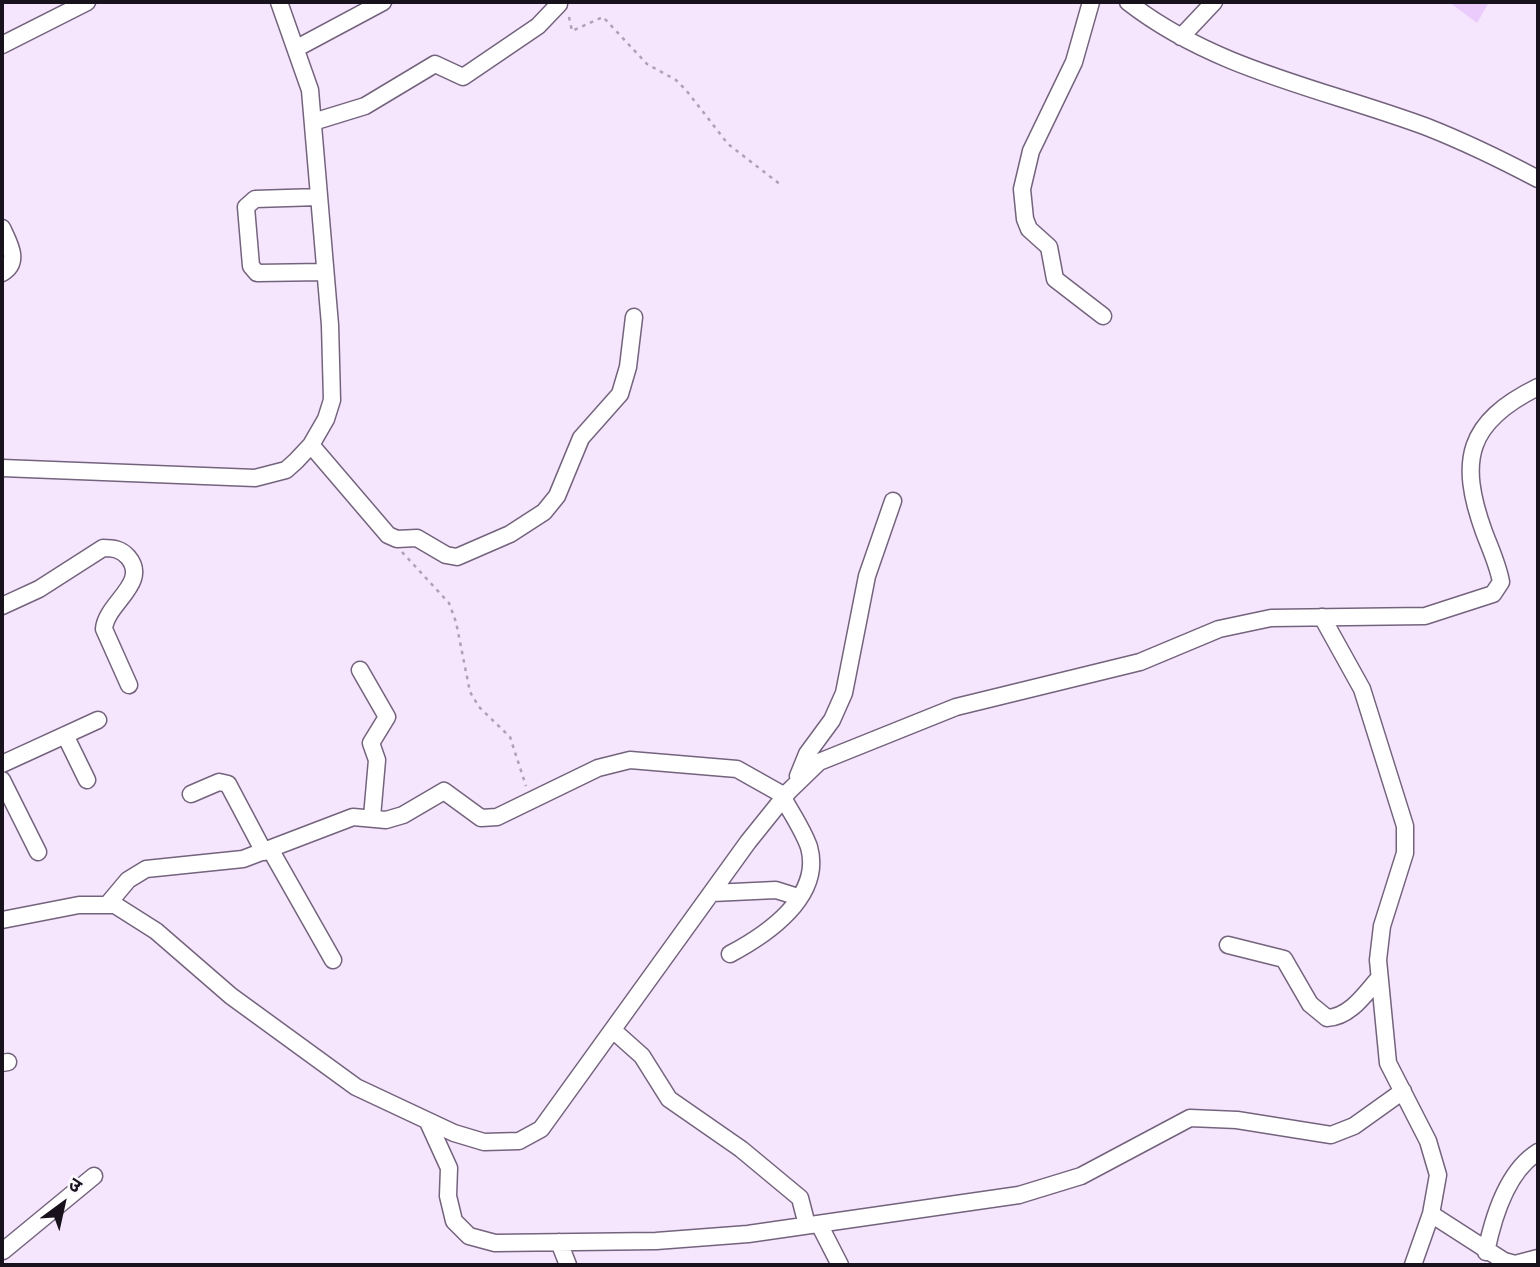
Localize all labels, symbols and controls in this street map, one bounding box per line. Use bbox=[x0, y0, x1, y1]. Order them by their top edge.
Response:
north arrow bbox=[28, 1169, 98, 1239]
text: उ bbox=[63, 1172, 87, 1200]

